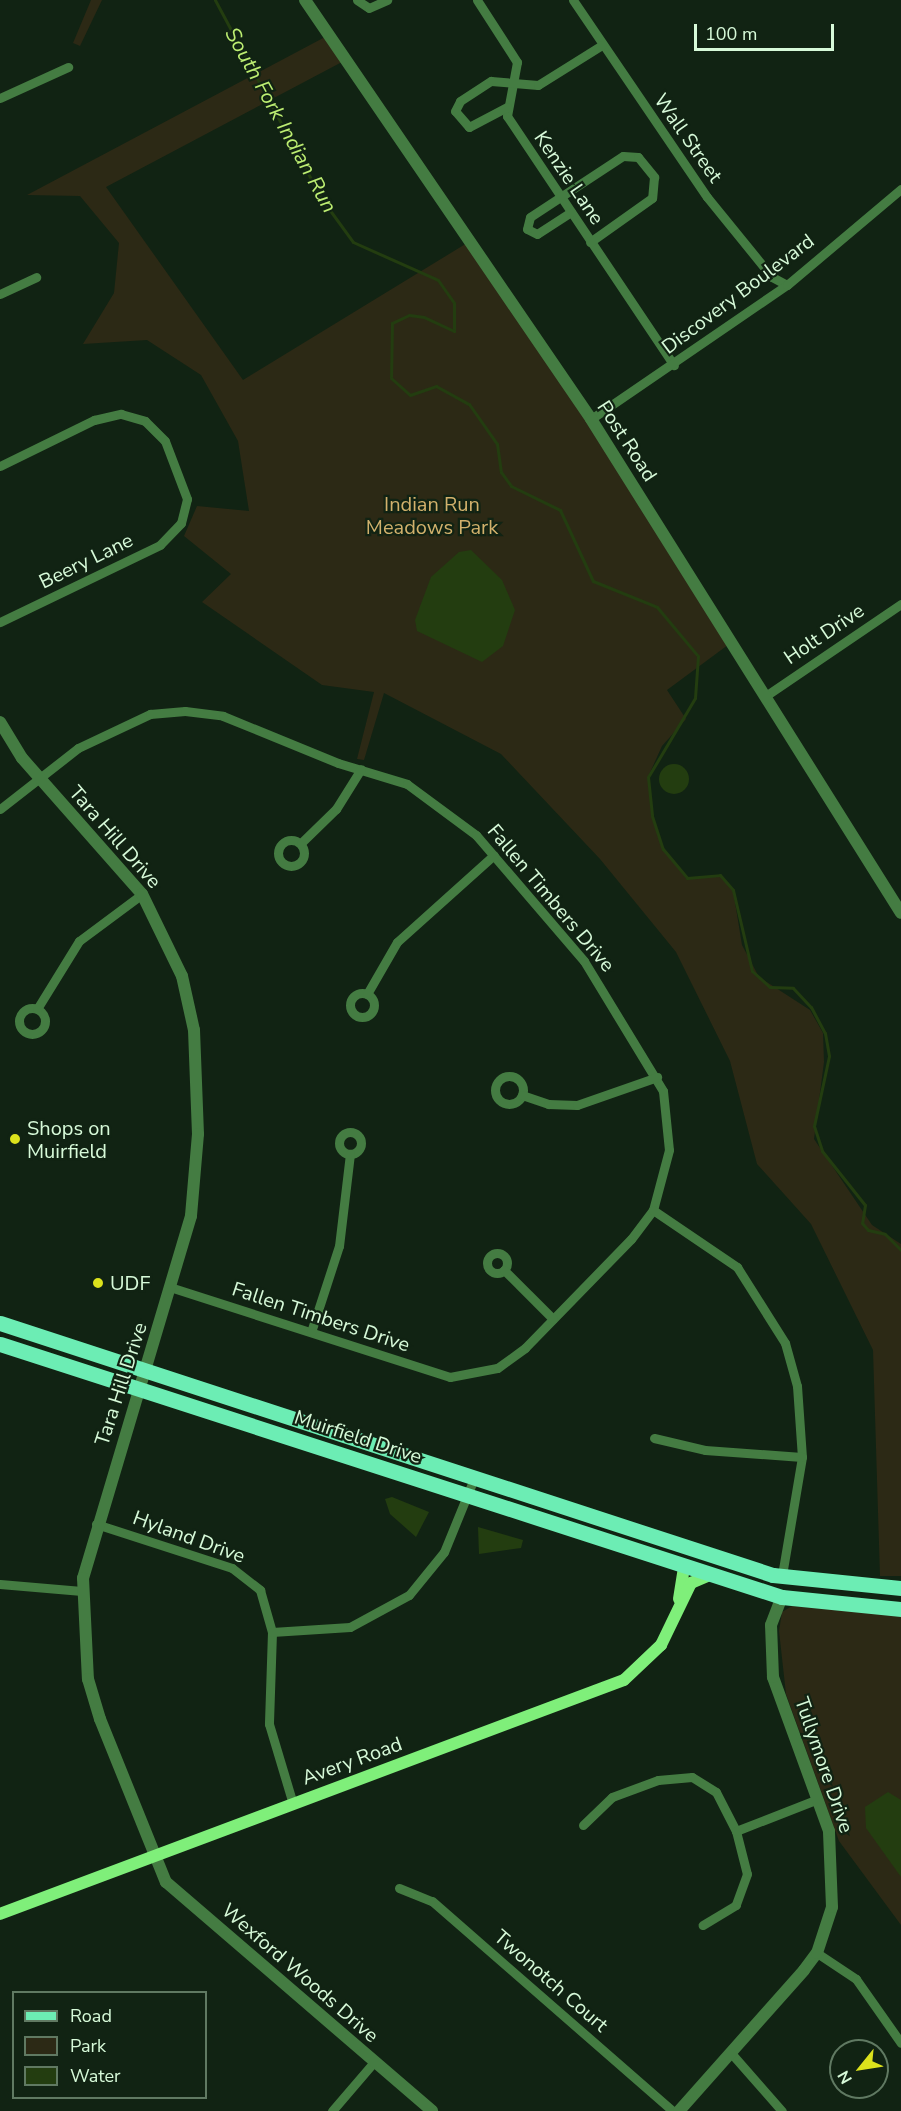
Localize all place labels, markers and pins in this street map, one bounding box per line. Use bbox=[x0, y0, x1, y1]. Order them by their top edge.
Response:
place label: Shops on Muirfield bbox=[27, 1116, 111, 1163]
marker: Shops on Muirfield bbox=[8, 1132, 22, 1146]
place label: UDF bbox=[110, 1271, 150, 1295]
marker: UDF bbox=[91, 1276, 105, 1290]

